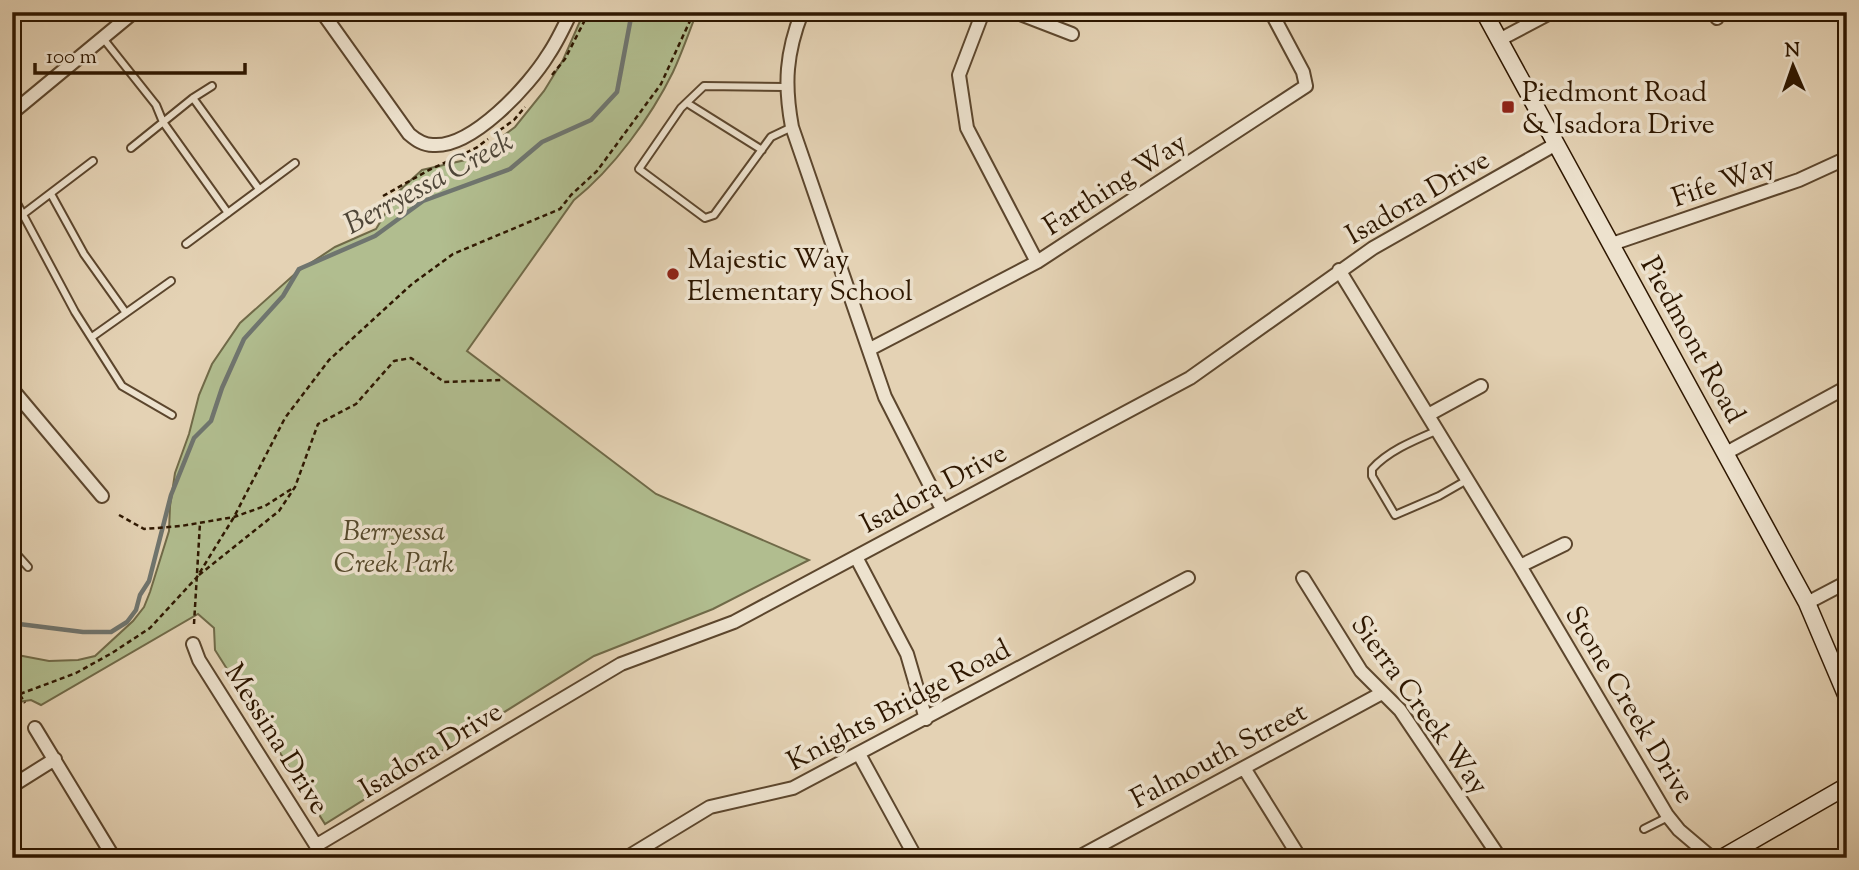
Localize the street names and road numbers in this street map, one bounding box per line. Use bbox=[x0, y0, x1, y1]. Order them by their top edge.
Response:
street label: Farthing Way bbox=[1036, 124, 1195, 247]
street label: Isadora Drive bbox=[1339, 141, 1498, 256]
street label: Fife Way bbox=[1667, 146, 1781, 219]
street label: Piedmont Road bbox=[1629, 250, 1754, 431]
street label: Isadora Drive bbox=[854, 434, 1015, 545]
street label: Stone Creek Drive bbox=[1554, 599, 1703, 812]
street label: Sierra Creek Way bbox=[1340, 608, 1497, 804]
street label: Knights Bridge Road bbox=[781, 631, 1018, 783]
street label: Messina Drive bbox=[213, 656, 338, 823]
street label: Isadora Drive bbox=[353, 693, 511, 810]
street label: Falmouth Street bbox=[1124, 693, 1315, 820]

